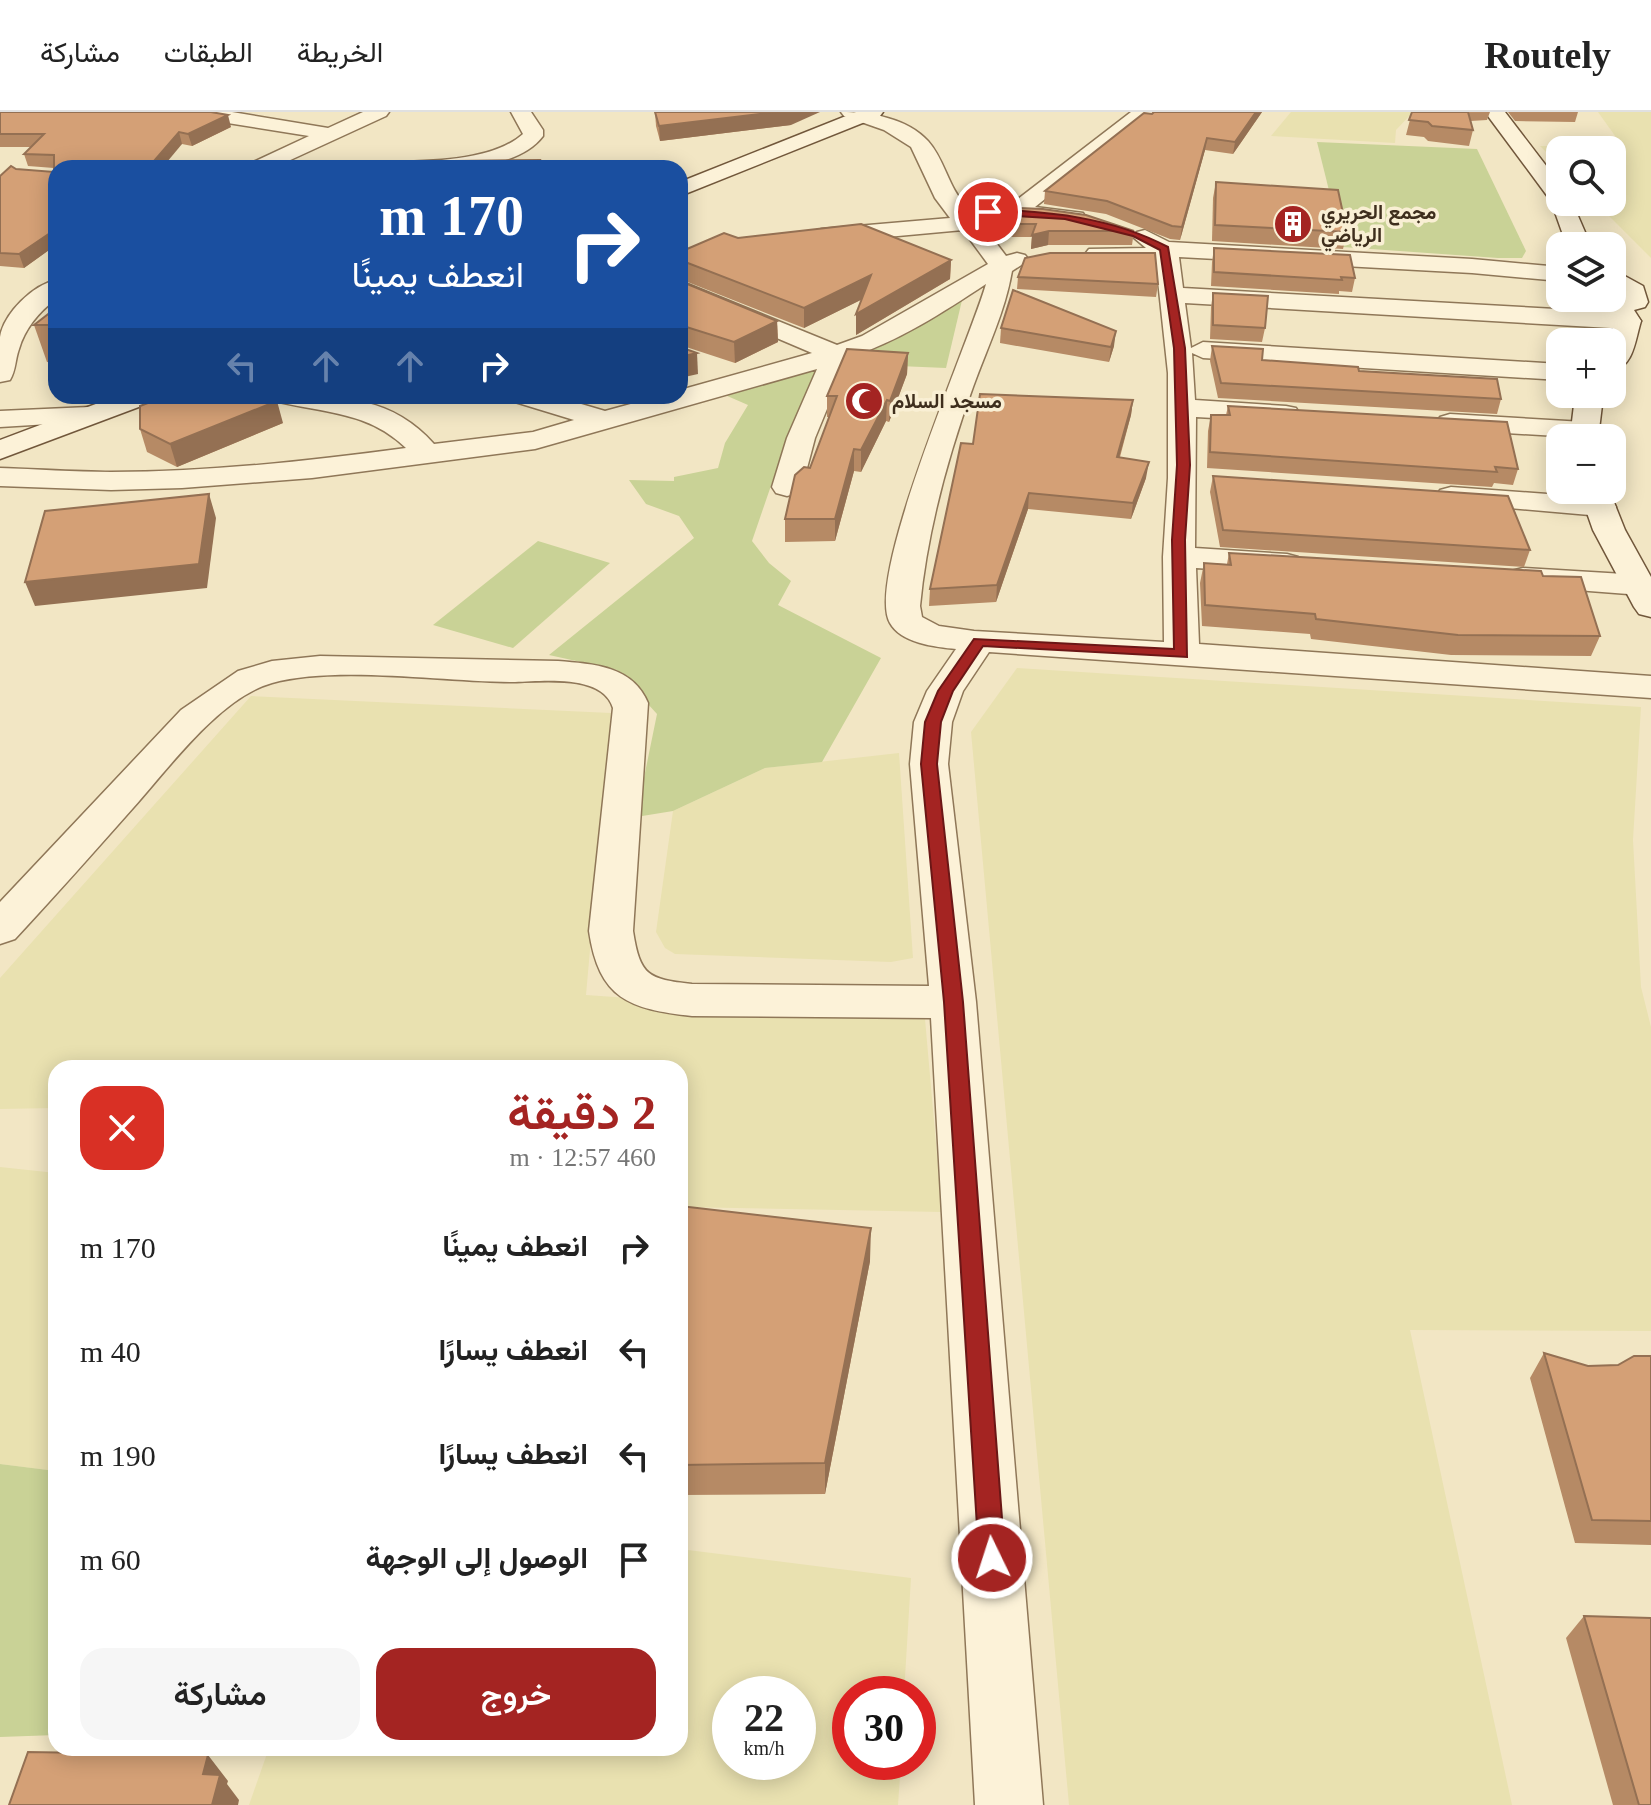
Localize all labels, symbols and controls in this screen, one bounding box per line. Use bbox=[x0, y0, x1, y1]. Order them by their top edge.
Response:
text: Routely bbox=[1484, 34, 1611, 76]
text: مشاركة bbox=[40, 37, 120, 68]
text: الطبقات bbox=[164, 37, 253, 68]
text: الخريطة bbox=[297, 37, 383, 68]
map controls bbox=[1546, 136, 1626, 504]
button: search bbox=[1546, 136, 1626, 216]
pin bbox=[954, 178, 1022, 246]
text: 170 m bbox=[379, 185, 524, 247]
icon: arrive bbox=[966, 190, 1010, 234]
icon: right bbox=[552, 192, 656, 296]
place label: مجمع الحريري الرياضي bbox=[1321, 201, 1437, 252]
building icon: مجمع الحريري الرياضي bbox=[1272, 203, 1314, 245]
button: layers bbox=[1546, 232, 1626, 312]
text: انعطف يمينًا bbox=[352, 255, 524, 295]
button: + bbox=[1546, 328, 1626, 408]
icon: left bbox=[220, 344, 264, 388]
icon: ahead bbox=[304, 344, 348, 388]
icon: ahead bbox=[388, 344, 432, 388]
icon: right bbox=[472, 344, 516, 388]
mosque icon: مسجد السلام bbox=[843, 380, 885, 422]
place label: مسجد السلام bbox=[892, 390, 1002, 414]
button: − bbox=[1546, 424, 1626, 504]
button: close bbox=[80, 1086, 164, 1170]
text: 2 دقيقة bbox=[507, 1086, 656, 1139]
text: 460 m · 12:57 bbox=[509, 1143, 656, 1172]
icon: right bbox=[612, 1226, 656, 1270]
text: انعطف يمينًا bbox=[442, 1229, 588, 1262]
text: 170 m bbox=[80, 1231, 156, 1264]
icon: left bbox=[612, 1330, 656, 1374]
text: انعطف يسارًا bbox=[439, 1333, 588, 1366]
text: 40 m bbox=[80, 1335, 141, 1368]
icon: left bbox=[612, 1434, 656, 1478]
text: انعطف يسارًا bbox=[439, 1437, 588, 1470]
text: 190 m bbox=[80, 1439, 156, 1472]
position arrow bbox=[950, 1516, 1034, 1600]
icon: arrive bbox=[612, 1538, 656, 1582]
text: الوصول إلى الوجهة bbox=[366, 1541, 588, 1574]
text: 60 m bbox=[80, 1543, 141, 1576]
button: مشاركة bbox=[80, 1648, 360, 1740]
button: خروج bbox=[376, 1648, 656, 1740]
speed limit sign: 30 bbox=[832, 1676, 936, 1780]
text: 22 bbox=[744, 1695, 784, 1740]
text: km/h bbox=[743, 1737, 785, 1759]

